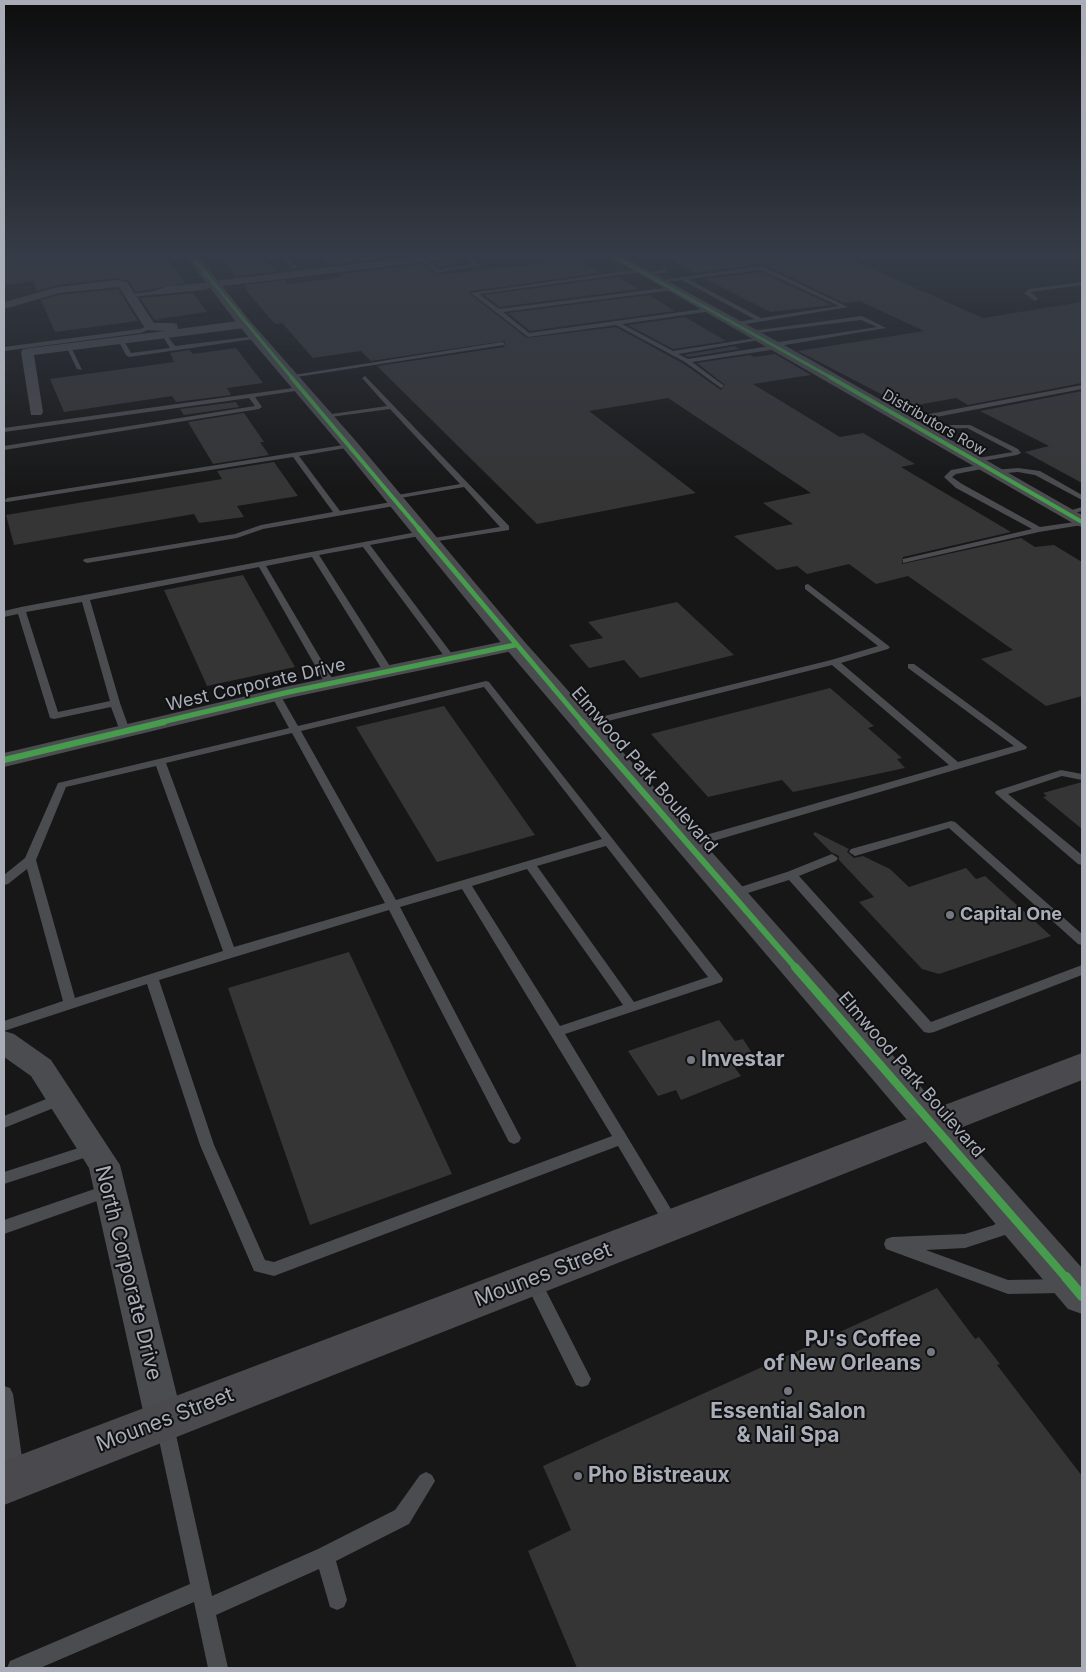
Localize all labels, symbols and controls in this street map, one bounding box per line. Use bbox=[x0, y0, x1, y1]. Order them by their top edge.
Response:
street label: Distributors Row bbox=[879, 386, 989, 460]
street label: West Corporate Drive bbox=[164, 654, 348, 716]
street label: Elmwood Park Boulevard bbox=[566, 683, 722, 857]
place label: Capital One bbox=[960, 904, 1062, 926]
marker: Capital One bbox=[944, 909, 956, 921]
street label: Elmwood Park Boulevard bbox=[833, 988, 989, 1162]
place label: Investar bbox=[701, 1047, 785, 1073]
marker: Investar bbox=[685, 1054, 697, 1066]
street label: North Corporate Drive bbox=[89, 1163, 167, 1383]
street label: Mounes Street bbox=[471, 1237, 615, 1313]
place label: PJ's Coffee of New Orleans bbox=[763, 1327, 921, 1377]
marker: PJ's Coffee of New Orleans bbox=[925, 1346, 937, 1358]
street label: Mounes Street bbox=[93, 1382, 237, 1458]
marker: Essential Salon & Nail Spa bbox=[782, 1385, 794, 1397]
place label: Essential Salon & Nail Spa bbox=[710, 1399, 866, 1449]
place label: Pho Bistreaux bbox=[588, 1463, 730, 1489]
marker: Pho Bistreaux bbox=[572, 1470, 584, 1482]

